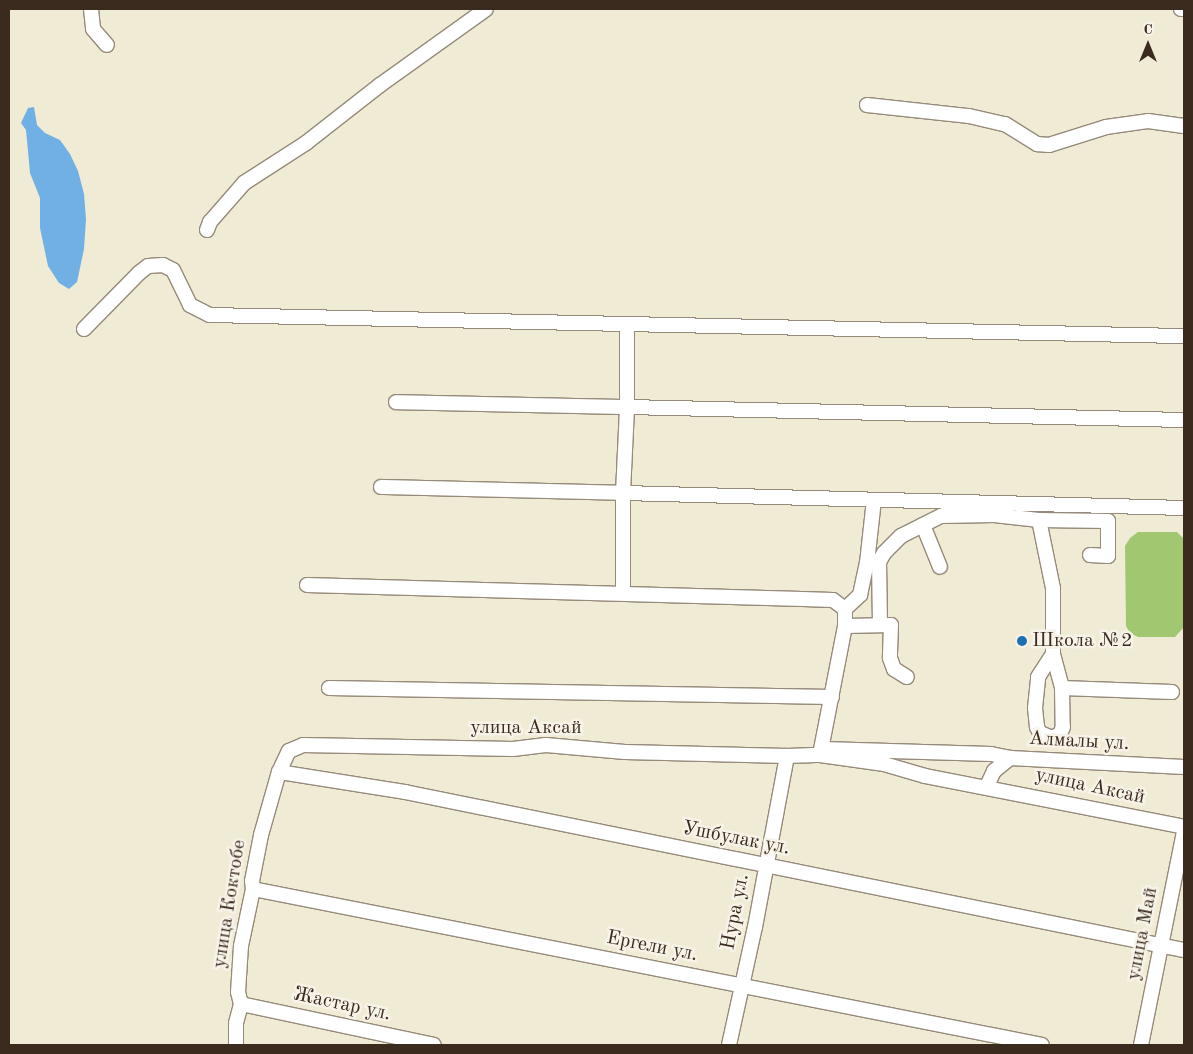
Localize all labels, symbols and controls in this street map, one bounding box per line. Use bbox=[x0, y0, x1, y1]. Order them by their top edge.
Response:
north arrow bbox=[1123, 20, 1173, 70]
text: С bbox=[1143, 23, 1153, 37]
place label: Школа №2 bbox=[1032, 629, 1133, 653]
marker: Школа №2 bbox=[1016, 635, 1028, 647]
street label: улица Аксай bbox=[470, 716, 582, 740]
street label: Алмалы ул. bbox=[1028, 727, 1130, 757]
street label: улица Аксай bbox=[1033, 764, 1147, 810]
street label: Ушбулак ул. bbox=[680, 817, 792, 861]
street label: улица Коктобе bbox=[208, 838, 252, 970]
street label: Нура ул. bbox=[717, 872, 755, 952]
street label: улица Май bbox=[1122, 885, 1164, 983]
street label: Ергели ул. bbox=[604, 926, 700, 968]
street label: Жастар ул. bbox=[291, 983, 393, 1027]

